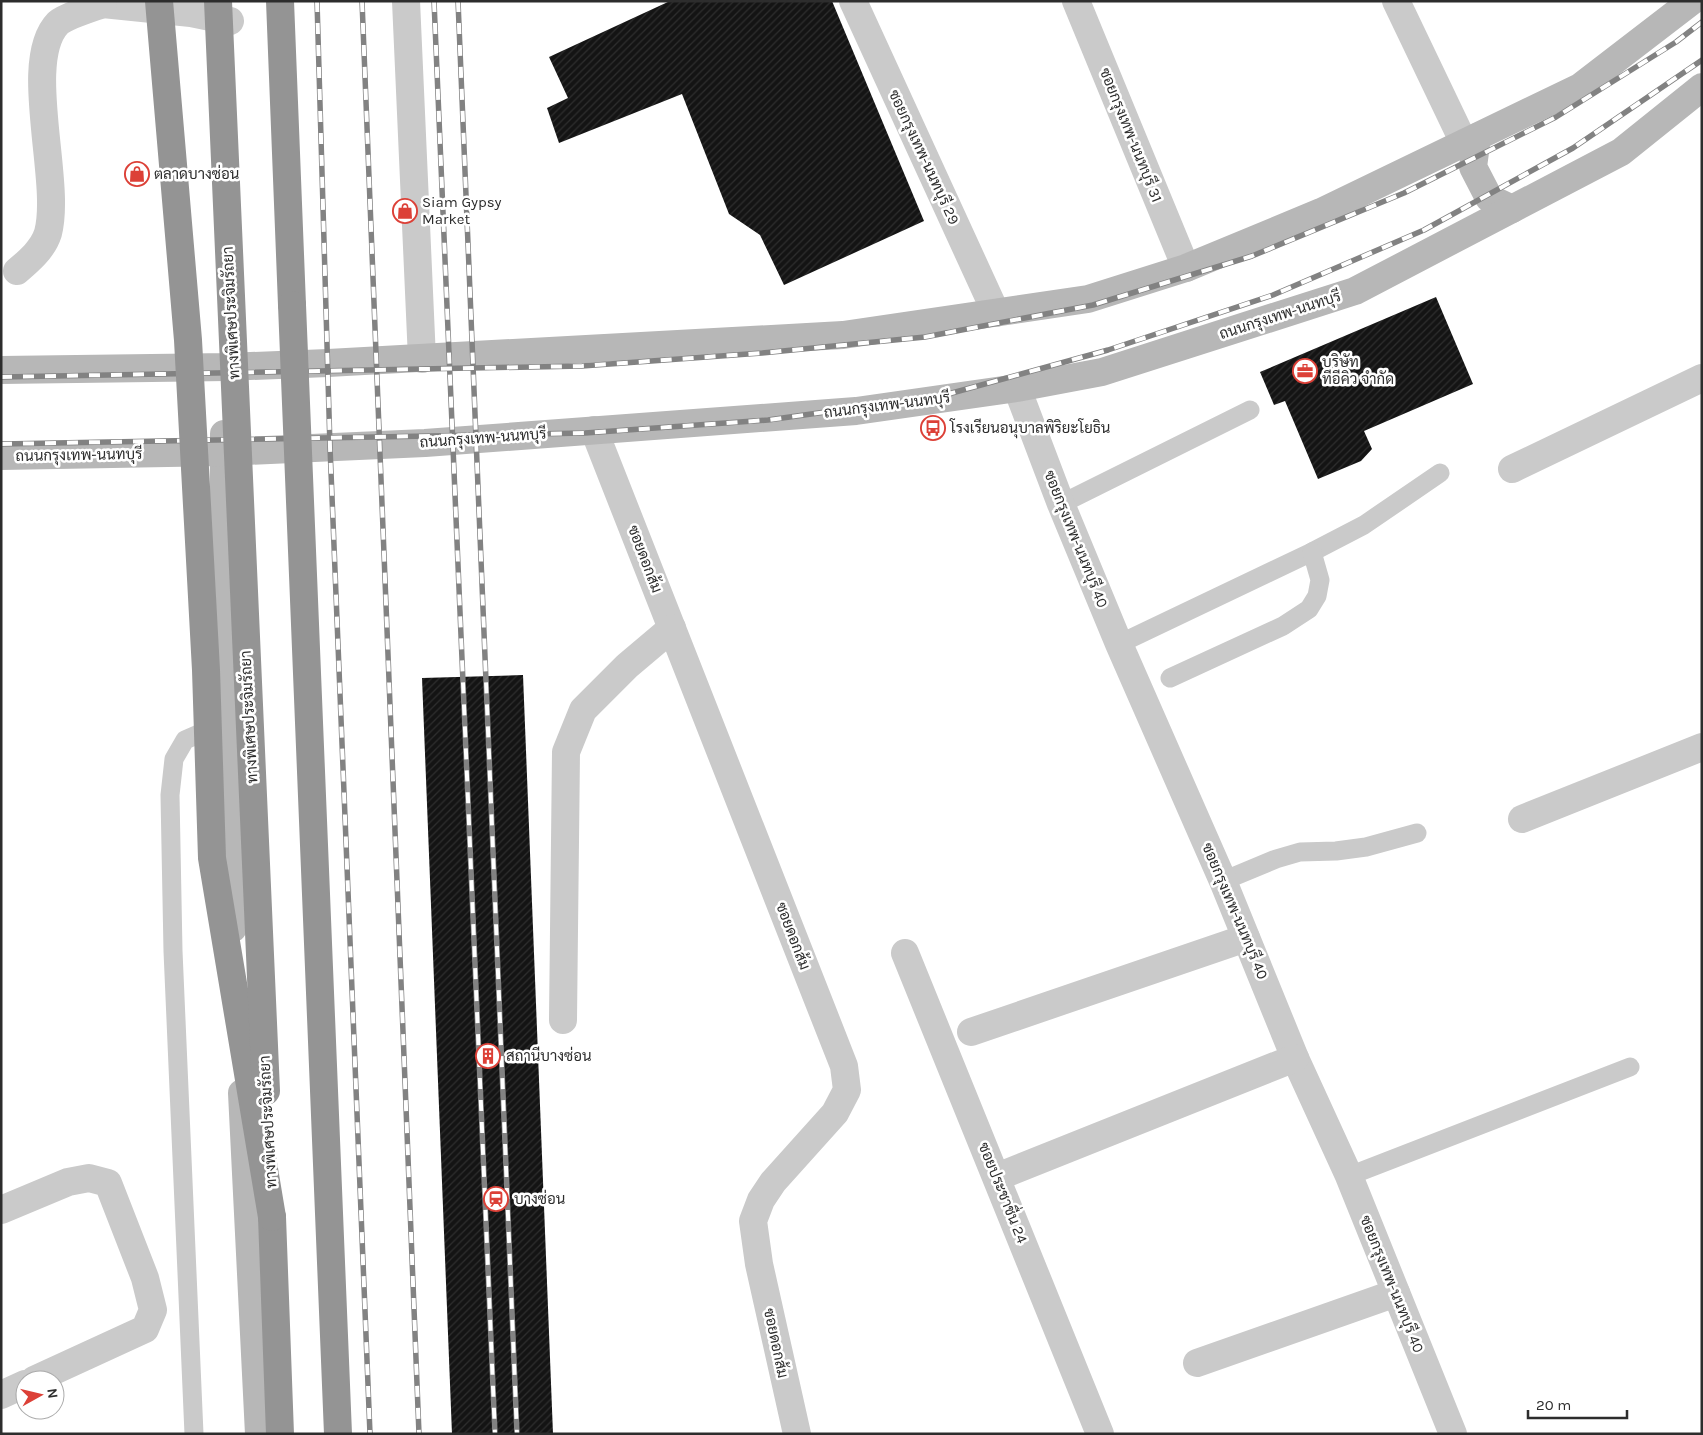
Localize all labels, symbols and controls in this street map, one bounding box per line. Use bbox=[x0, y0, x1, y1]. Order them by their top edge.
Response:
street label: ซอยกรุงเทพ-นนทบุรี 31 bbox=[1094, 65, 1167, 205]
street label: ซอยกรุงเทพ-นนทบุรี 29 bbox=[883, 86, 964, 228]
shop icon: ตลาดบางซ่อน bbox=[124, 161, 150, 187]
place label: ตลาดบางซ่อน bbox=[154, 164, 239, 183]
place label: Siam Gypsy Market bbox=[422, 193, 501, 228]
shop icon: Siam Gypsy Market bbox=[392, 198, 418, 224]
street label: ทางพิเศษประจิมรัถยา bbox=[219, 246, 243, 380]
street label: ถนนกรุงเทพ-นนทบุรี bbox=[1217, 286, 1344, 345]
place label: บริษัท ทีอีคิว จำกัด bbox=[1322, 353, 1394, 388]
office icon: บริษัท ทีอีคิว จำกัด bbox=[1292, 358, 1318, 384]
street label: ถนนกรุงเทพ-นนทบุรี bbox=[823, 387, 951, 424]
bus stop icon: โรงเรียนอนุบาลพิริยะโยธิน bbox=[920, 415, 946, 441]
place label: โรงเรียนอนุบาลพิริยะโยธิน bbox=[949, 418, 1110, 439]
street label: ถนนกรุงเทพ-นนทบุรี bbox=[419, 424, 547, 453]
street label: ถนนกรุงเทพ-นนทบุรี bbox=[15, 444, 143, 467]
street label: ซอยกรุงเทพ-นนทบุรี 40 bbox=[1038, 467, 1113, 611]
street label: ซอยดอกส้ม bbox=[624, 522, 667, 595]
street label: ทางพิเศษประจิมรัถยา bbox=[237, 650, 261, 784]
street label: ซอยกรุงเทพ-นนทบุรี 40 bbox=[1196, 840, 1273, 983]
street label: ซอยดอกส้ม bbox=[772, 899, 815, 972]
building icon: สถานีบางซ่อน bbox=[475, 1043, 501, 1069]
place label: สถานีบางซ่อน bbox=[506, 1046, 592, 1065]
street label: ทางพิเศษประจิมรัถยา bbox=[256, 1055, 280, 1189]
street label: ซอยประชาชื่น 24 bbox=[975, 1138, 1037, 1247]
station icon: บางซ่อน bbox=[483, 1186, 509, 1212]
place label: บางซ่อน bbox=[514, 1189, 565, 1208]
street label: ซอยกรุงเทพ-นนทบุรี 40 bbox=[1354, 1212, 1429, 1356]
street label: ซอยดอกส้ม bbox=[760, 1306, 793, 1380]
north arrow bbox=[15, 1370, 65, 1420]
text: N bbox=[43, 1387, 61, 1399]
scale bar bbox=[1528, 1388, 1627, 1420]
text: 20 m bbox=[1536, 1396, 1571, 1414]

